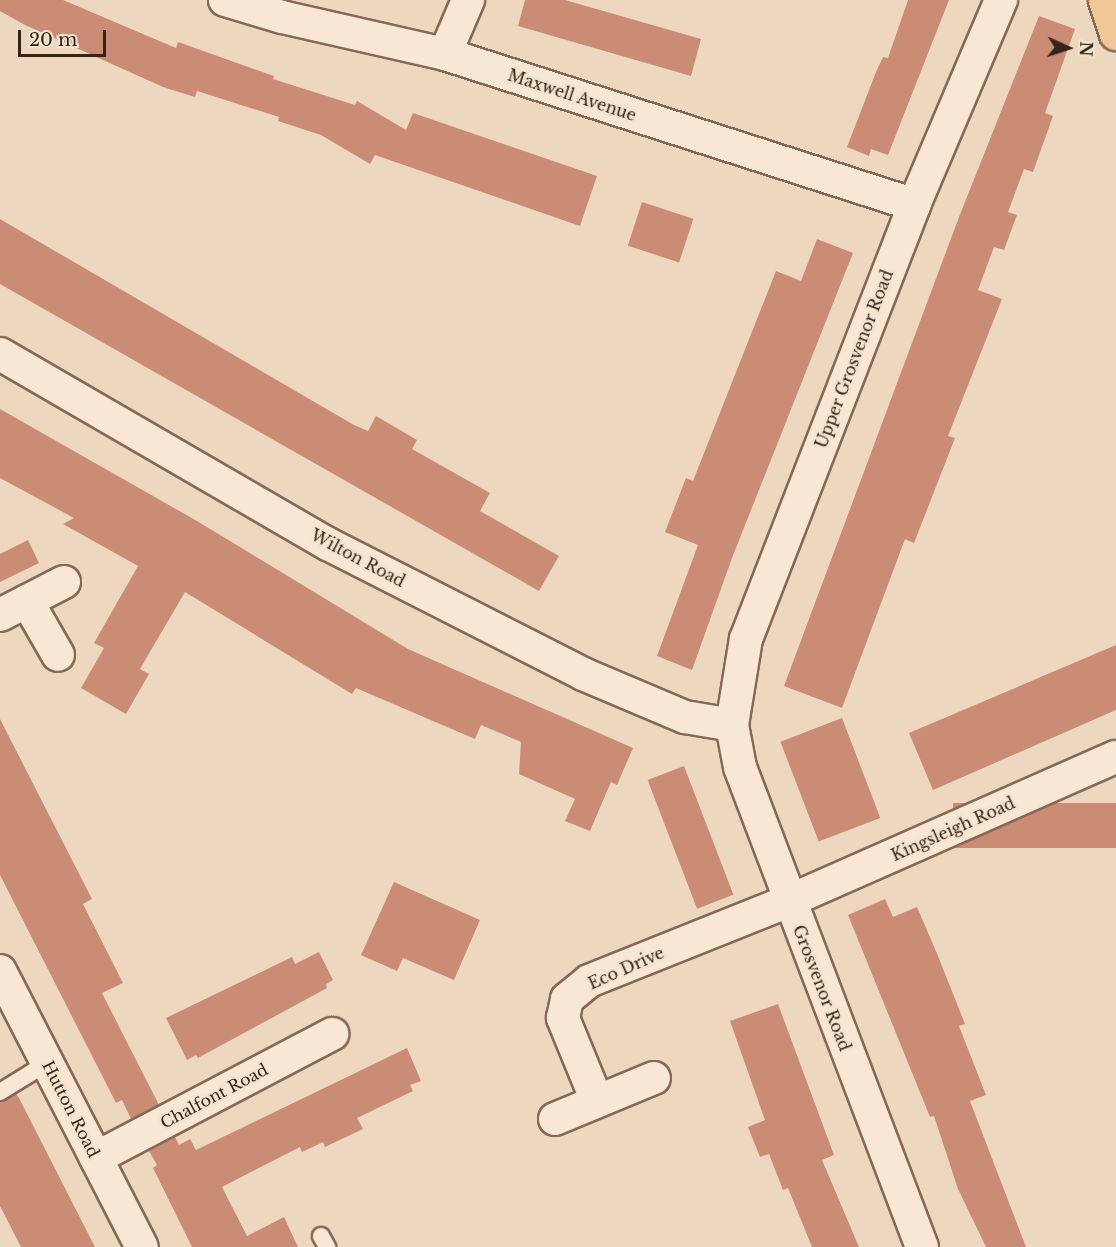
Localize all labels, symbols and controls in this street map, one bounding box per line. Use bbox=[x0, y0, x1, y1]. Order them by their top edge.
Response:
scale bar bbox=[21, 18, 110, 56]
north arrow bbox=[1038, 18, 1098, 78]
text: 20 m bbox=[29, 29, 77, 51]
text: N bbox=[1076, 41, 1096, 57]
street label: Maxwell Avenue bbox=[505, 65, 639, 125]
street label: Upper Grosvenor Road bbox=[811, 267, 897, 451]
street label: Wilton Road bbox=[308, 525, 408, 591]
street label: Kingsleigh Road bbox=[888, 793, 1018, 865]
street label: Grosvenor Road bbox=[789, 922, 855, 1054]
street label: Eco Drive bbox=[585, 943, 667, 993]
street label: Hutton Road bbox=[38, 1057, 104, 1161]
street label: Chalfont Road bbox=[157, 1060, 271, 1132]

